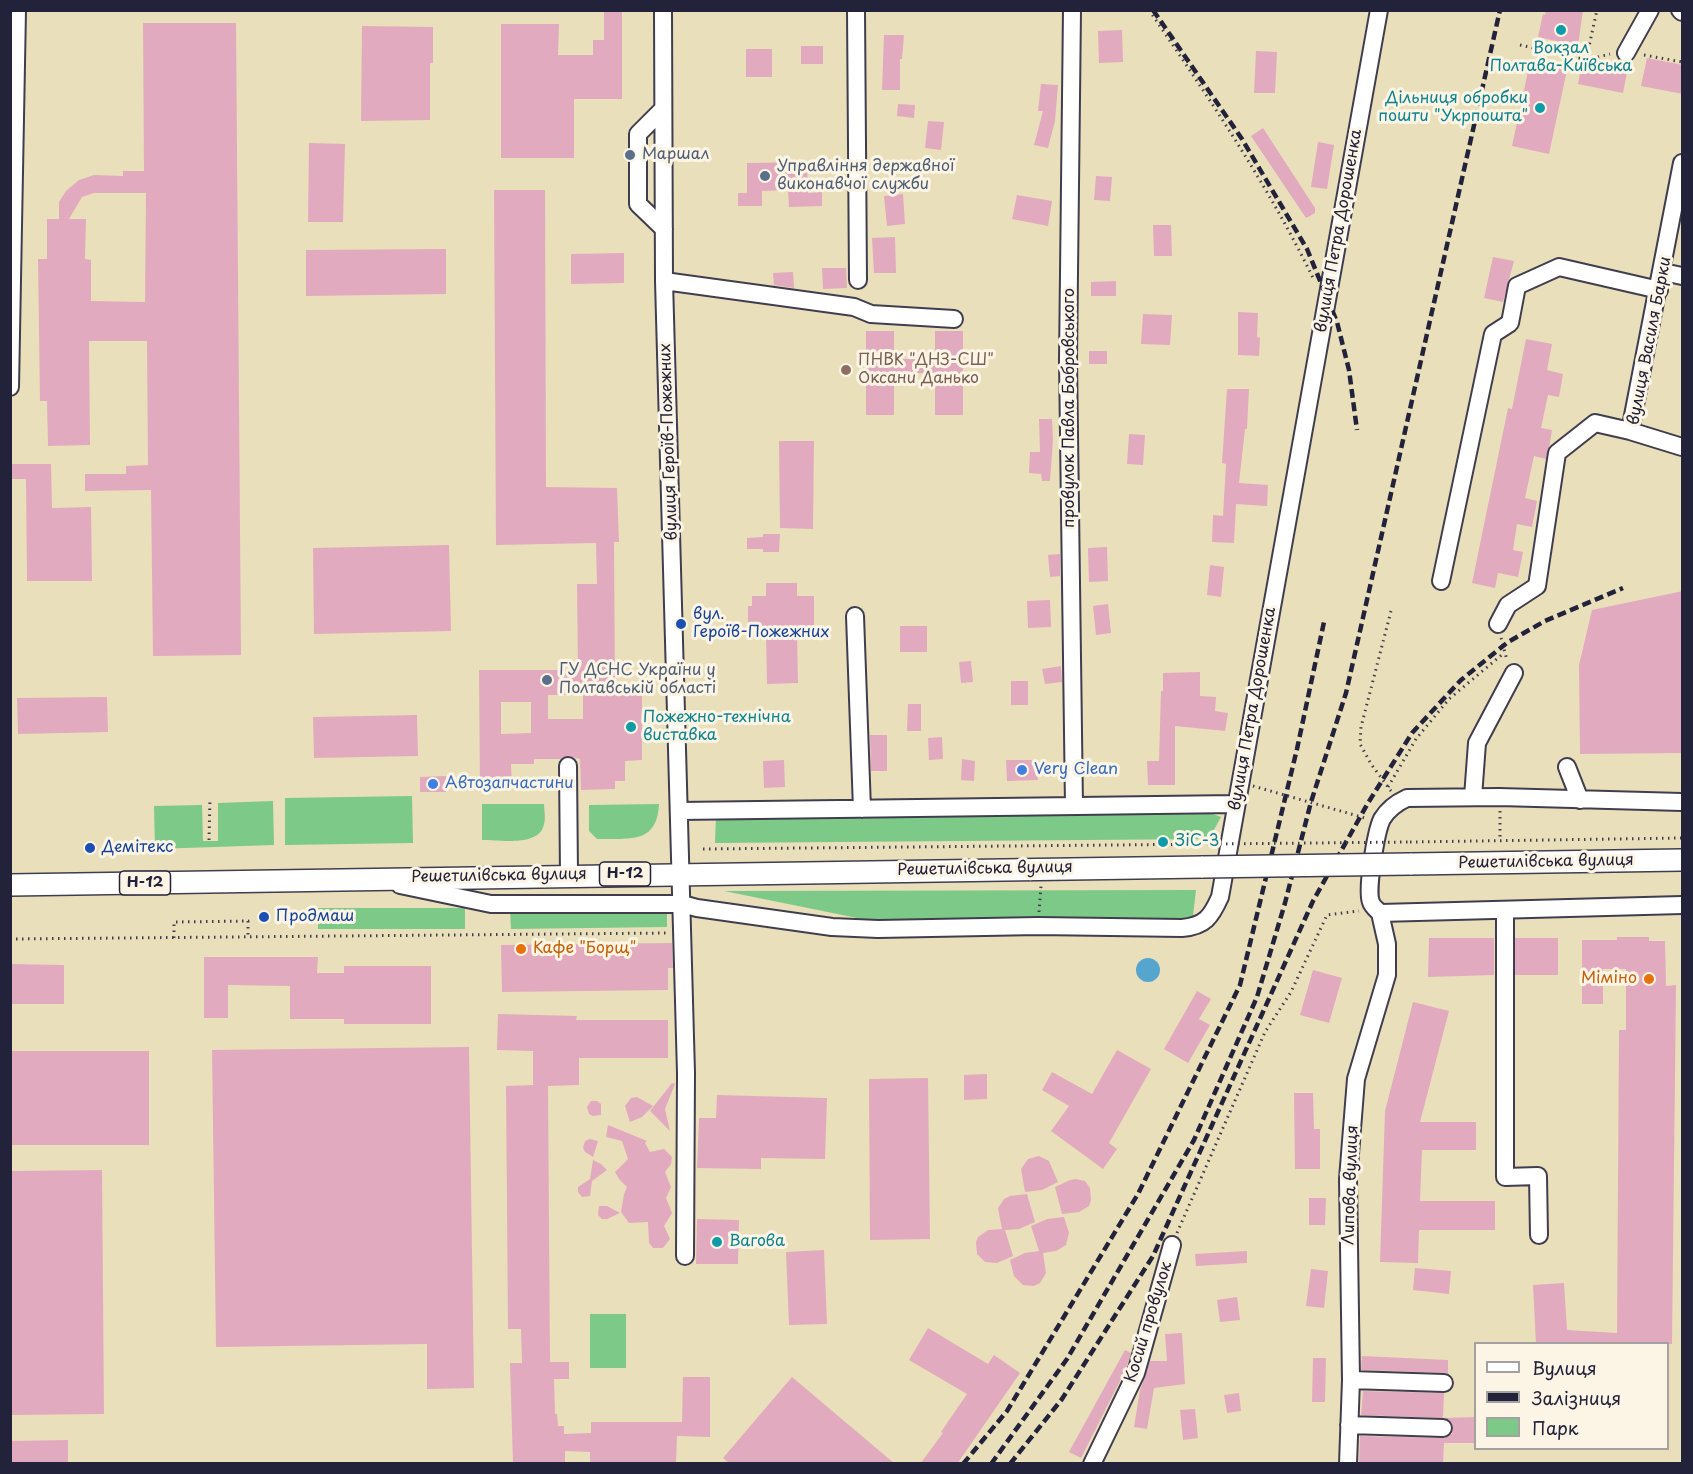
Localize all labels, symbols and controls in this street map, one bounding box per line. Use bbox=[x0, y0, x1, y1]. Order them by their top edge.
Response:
marker: Вокзал Полтава-Київська bbox=[1554, 23, 1568, 37]
place label: Вокзал Полтава-Київська bbox=[1490, 39, 1632, 77]
place label: Дільниця обробки пошти "Укрпошта" bbox=[1378, 89, 1528, 127]
marker: Дільниця обробки пошти "Укрпошта" bbox=[1533, 101, 1547, 115]
street label: вулиця Петра Дорошенка bbox=[1312, 128, 1366, 334]
place label: Маршал bbox=[642, 145, 709, 165]
marker: Маршал bbox=[623, 148, 637, 162]
place label: Управління державної виконавчої служби bbox=[777, 157, 954, 195]
marker: Управління державної виконавчої служби bbox=[758, 169, 772, 183]
street label: вулиця Василя Барки bbox=[1624, 255, 1676, 427]
street label: провулок Павла Бобровського bbox=[1060, 288, 1080, 528]
street label: вулиця Героїв-Пожежних bbox=[656, 343, 682, 541]
place label: ПНВК "ДНЗ-СШ" Оксани Данько bbox=[858, 351, 994, 389]
marker: ПНВК "ДНЗ-СШ" Оксани Данько bbox=[839, 363, 853, 377]
place label: вул. Героїв-Пожежних bbox=[693, 605, 829, 643]
street label: вулиця Петра Дорошенка bbox=[1226, 606, 1280, 812]
marker: вул. Героїв-Пожежних bbox=[674, 617, 688, 631]
place label: ГУ ДСНС України у Полтавській області bbox=[559, 661, 716, 699]
marker: ГУ ДСНС України у Полтавській області bbox=[540, 673, 554, 687]
place label: Пожежно-технічна виставка bbox=[643, 708, 791, 746]
marker: Пожежно-технічна виставка bbox=[624, 720, 638, 734]
place label: Very Clean bbox=[1034, 760, 1118, 780]
marker: Very Clean bbox=[1015, 763, 1029, 777]
place label: Автозапчастини bbox=[445, 774, 574, 794]
marker: Автозапчастини bbox=[426, 777, 440, 791]
place label: ЗіС-3 bbox=[1175, 832, 1219, 852]
marker: ЗіС-3 bbox=[1156, 835, 1170, 849]
place label: Демітекс bbox=[102, 838, 173, 858]
marker: Демітекс bbox=[83, 841, 97, 855]
street label: Решетилівська вулиця bbox=[1458, 851, 1634, 873]
street label: Решетилівська вулиця bbox=[897, 858, 1073, 880]
road number: Н-12 bbox=[600, 862, 650, 886]
street label: Решетилівська вулиця bbox=[411, 865, 587, 887]
road number: Н-12 bbox=[120, 871, 170, 895]
place label: Продмаш bbox=[276, 907, 354, 927]
marker: Продмаш bbox=[257, 910, 271, 924]
place label: Кафе "Борщ" bbox=[533, 939, 636, 959]
marker: Кафе "Борщ" bbox=[514, 942, 528, 956]
place label: Міміно bbox=[1581, 969, 1637, 989]
marker: Міміно bbox=[1642, 972, 1656, 986]
street label: Липова вулиця bbox=[1339, 1125, 1363, 1245]
place label: Вагова bbox=[729, 1232, 785, 1252]
marker: Вагова bbox=[710, 1235, 724, 1249]
street label: Косий провулок bbox=[1121, 1259, 1177, 1385]
legend bbox=[1474, 1342, 1669, 1450]
text: Вулиця bbox=[1532, 1354, 1597, 1381]
text: Залізниця bbox=[1532, 1384, 1621, 1411]
text: Парк bbox=[1532, 1414, 1578, 1441]

